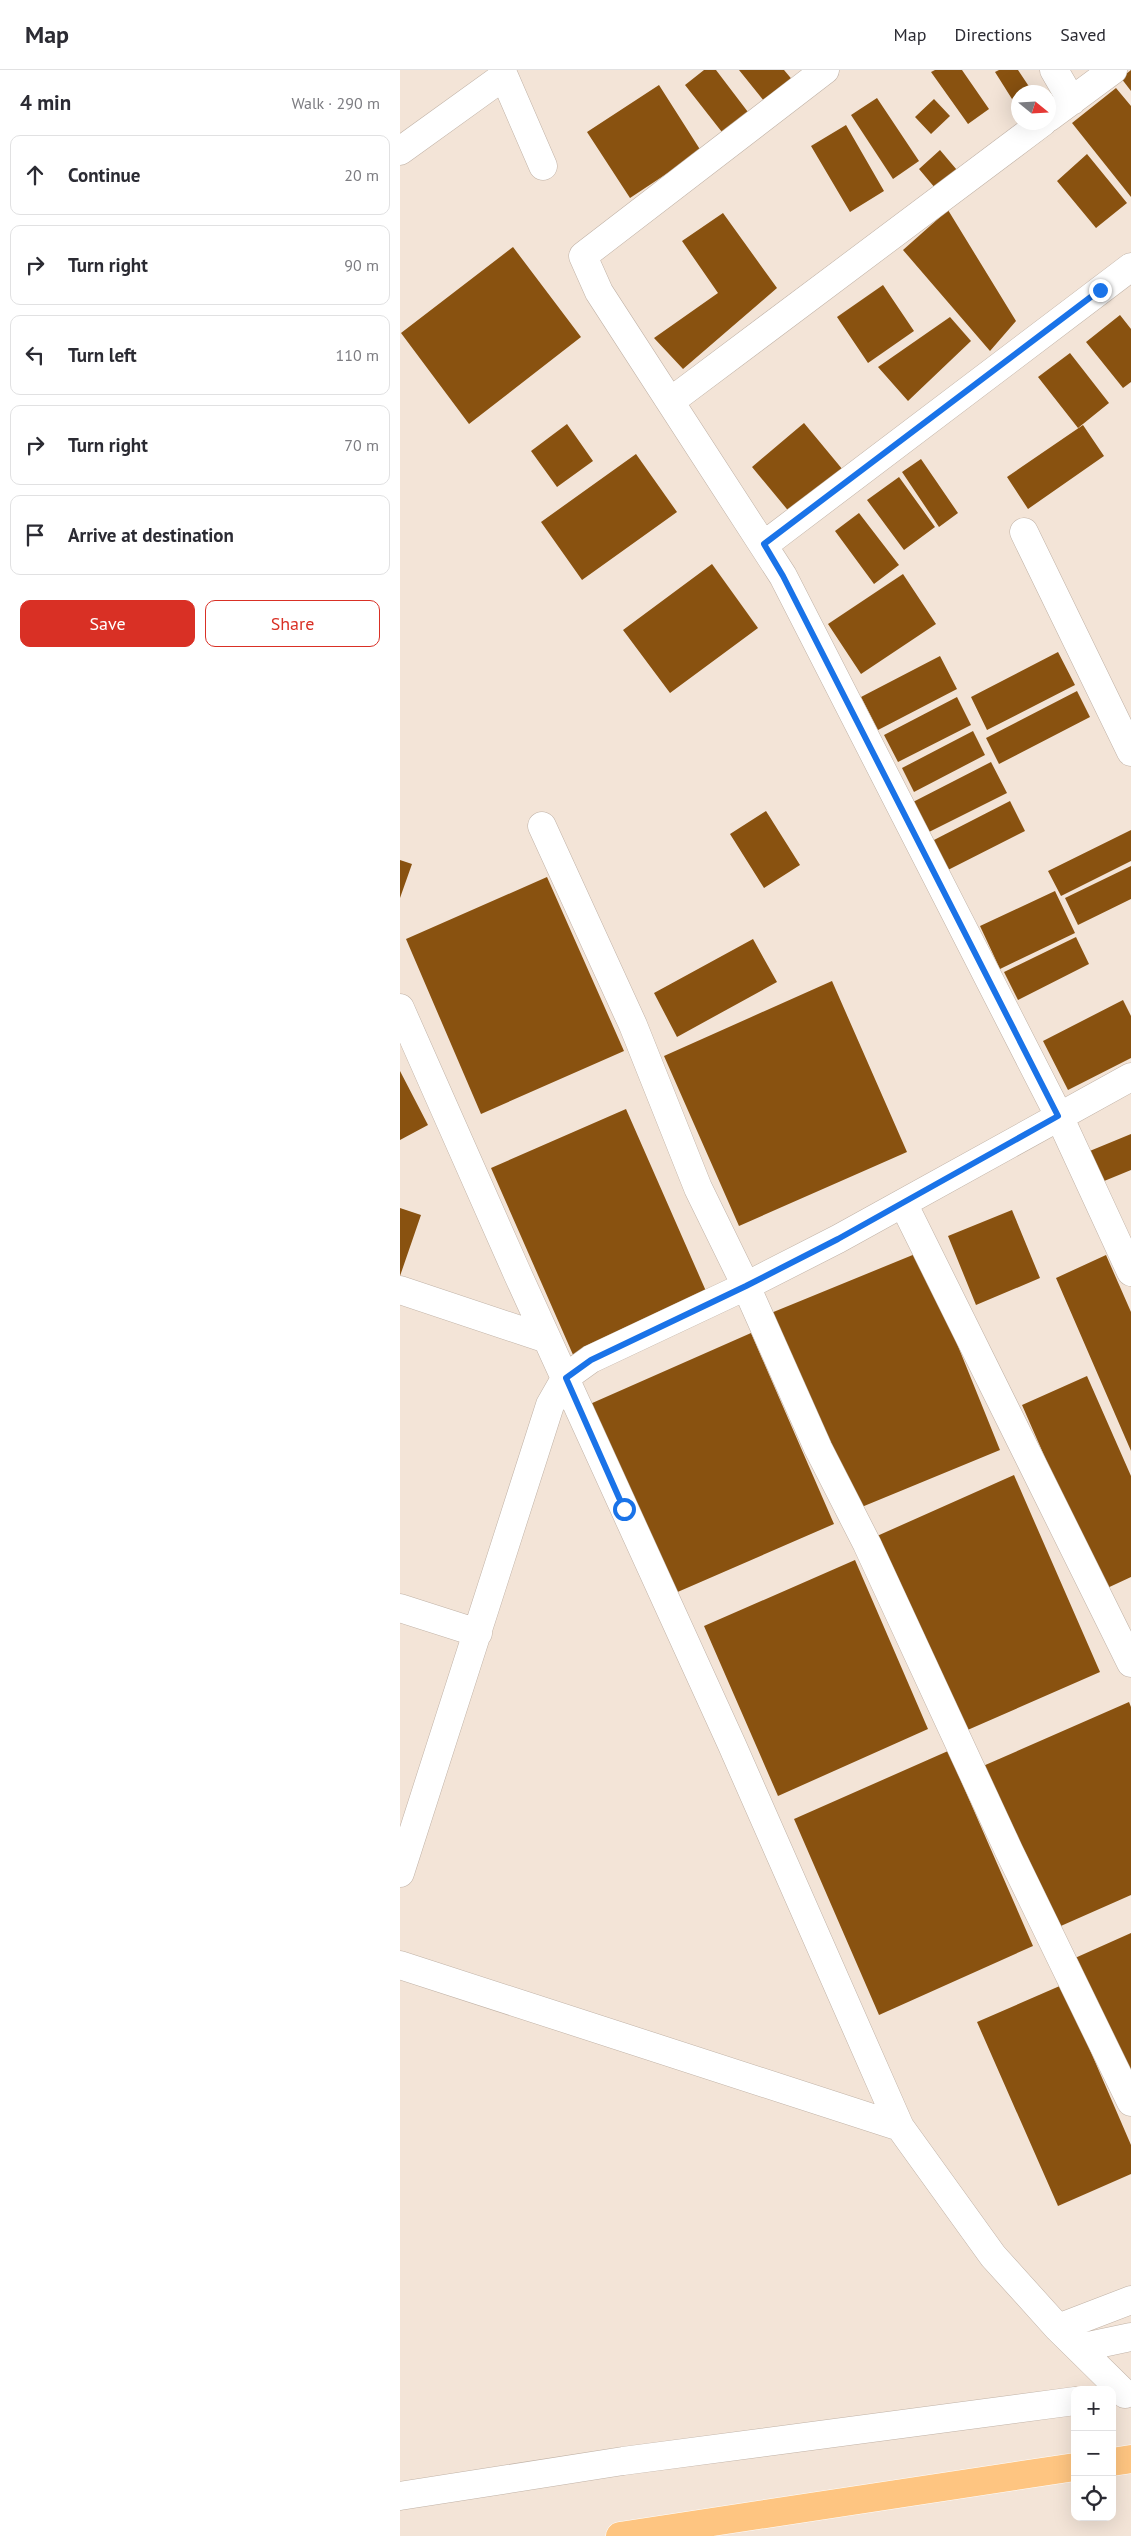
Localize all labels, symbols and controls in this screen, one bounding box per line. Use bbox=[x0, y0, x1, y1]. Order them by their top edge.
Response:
text: Map bbox=[25, 19, 69, 50]
text: Map bbox=[894, 23, 926, 46]
text: Directions bbox=[954, 23, 1032, 46]
text: Saved bbox=[1060, 23, 1106, 46]
north arrow bbox=[1011, 85, 1056, 130]
text: 4 min bbox=[20, 89, 71, 116]
text: Walk · 290 m bbox=[291, 93, 380, 113]
icon: ahead bbox=[21, 161, 49, 189]
text: Continue bbox=[68, 163, 140, 187]
text: 20 m bbox=[344, 165, 379, 185]
icon: right bbox=[21, 251, 49, 279]
text: Turn right bbox=[68, 253, 148, 277]
text: 90 m bbox=[344, 255, 379, 275]
route end bbox=[1089, 279, 1112, 302]
icon: left bbox=[21, 341, 49, 369]
text: Turn left bbox=[68, 343, 137, 367]
text: 110 m bbox=[336, 345, 379, 365]
icon: right bbox=[21, 431, 49, 459]
text: Turn right bbox=[68, 433, 148, 457]
text: 70 m bbox=[344, 435, 379, 455]
icon: arrive bbox=[21, 521, 49, 549]
text: Arrive at destination bbox=[68, 523, 234, 547]
button: Save bbox=[20, 600, 195, 647]
button: Share bbox=[205, 600, 380, 647]
route start bbox=[613, 1498, 636, 1521]
map controls bbox=[1071, 2386, 1116, 2521]
button: + bbox=[1071, 2386, 1116, 2431]
button: − bbox=[1071, 2431, 1116, 2476]
button: locate bbox=[1071, 2476, 1116, 2521]

